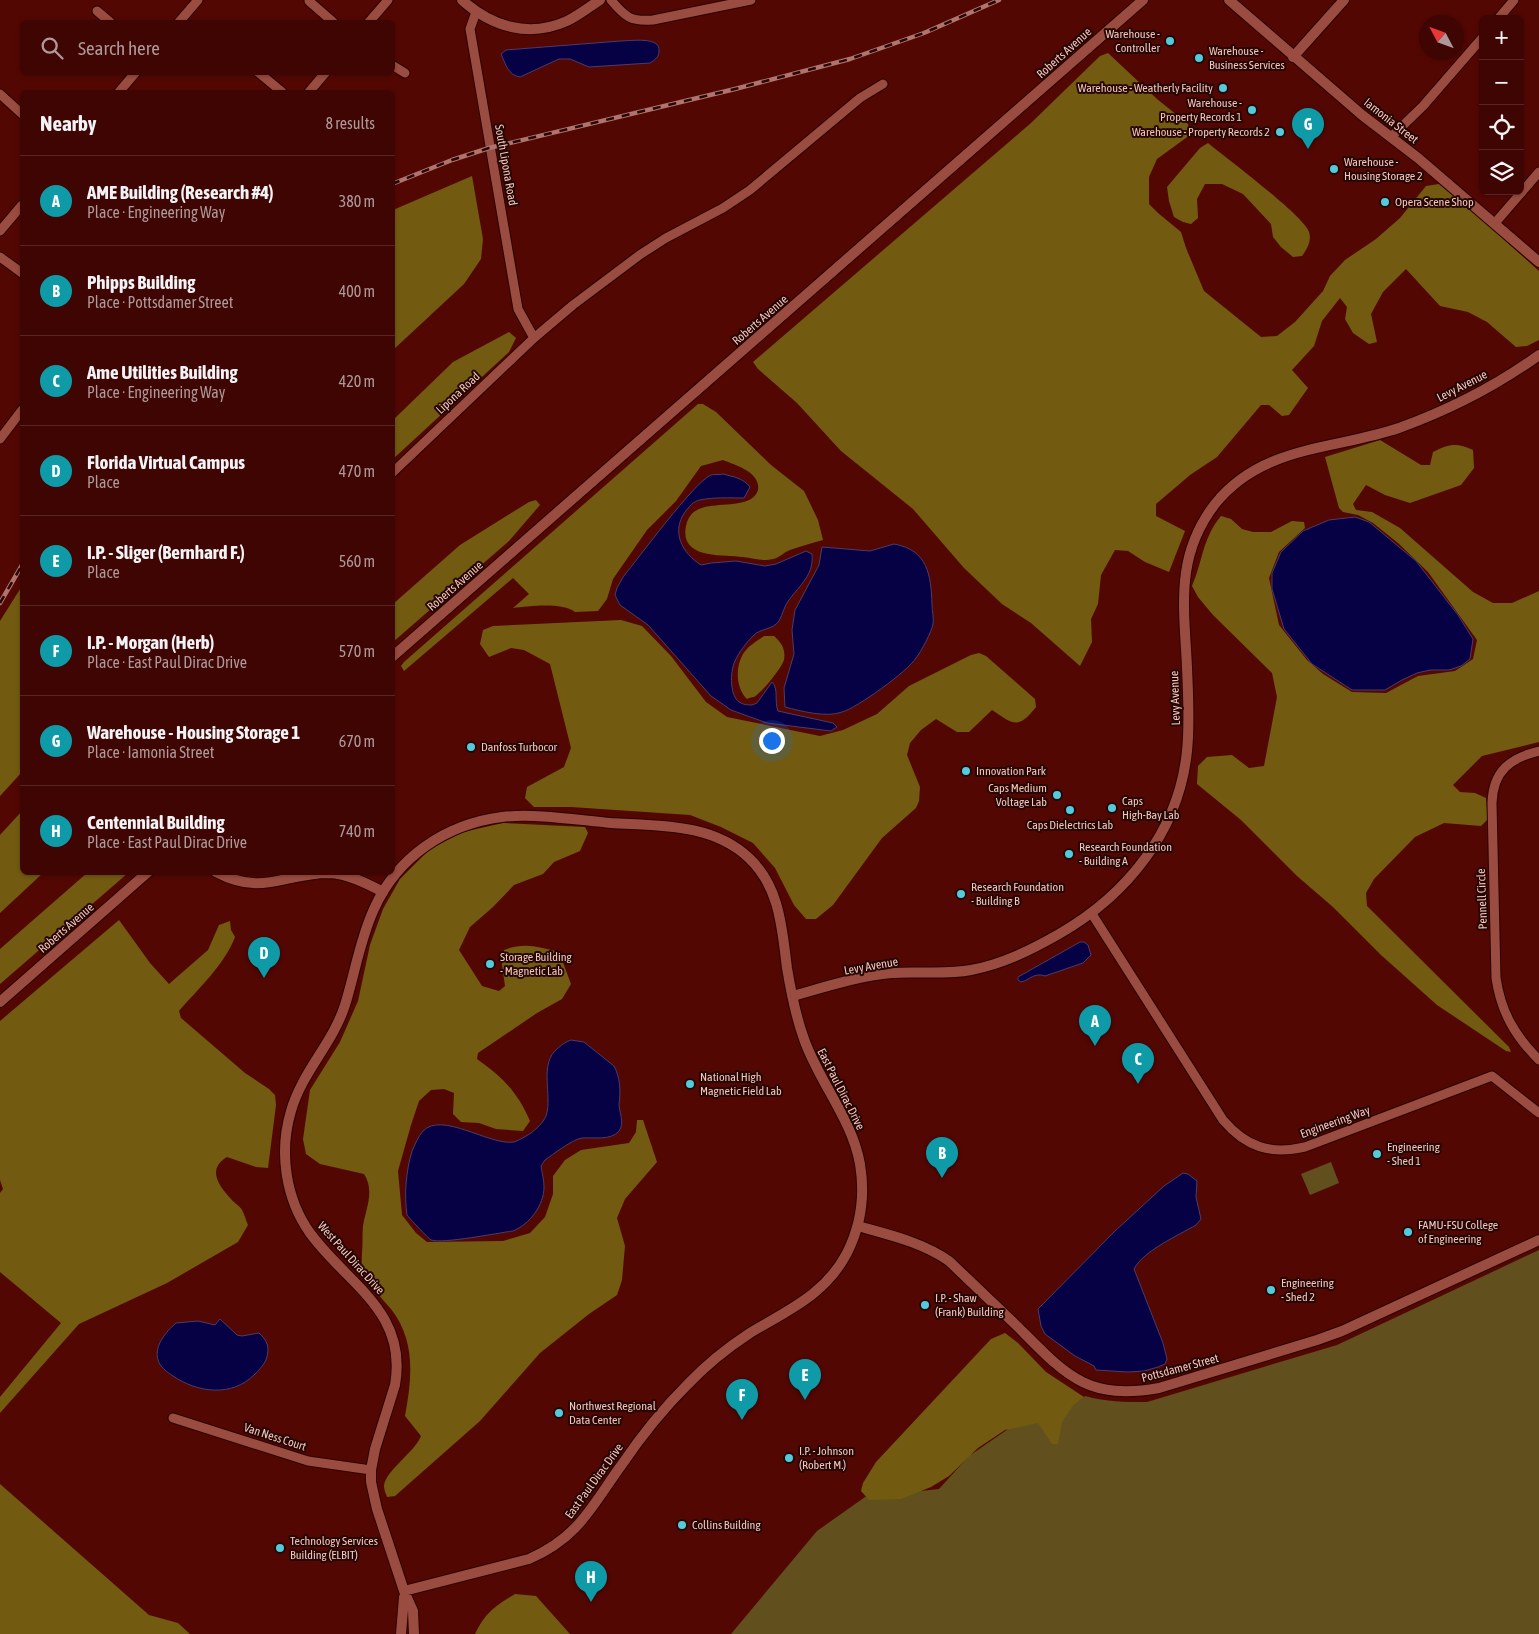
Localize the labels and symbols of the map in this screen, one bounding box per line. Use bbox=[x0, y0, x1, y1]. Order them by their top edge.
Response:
north arrow bbox=[1419, 15, 1464, 60]
street label: Roberts Avenue bbox=[1034, 25, 1094, 81]
place label: Warehouse - Controller bbox=[1106, 27, 1160, 55]
marker: Warehouse - Controller bbox=[1164, 35, 1176, 47]
place label: Warehouse - Business Services bbox=[1209, 44, 1285, 72]
marker: Warehouse - Business Services bbox=[1193, 52, 1205, 64]
place label: Warehouse - Weatherly Facility bbox=[1078, 81, 1213, 95]
marker: Warehouse - Weatherly Facility bbox=[1217, 82, 1229, 94]
street label: Iamonia Street bbox=[1361, 95, 1421, 147]
place label: Warehouse - Property Records 1 bbox=[1160, 96, 1242, 124]
marker: Warehouse - Property Records 1 bbox=[1246, 104, 1258, 116]
pin: G bbox=[1292, 108, 1324, 149]
street label: South Lipona Road bbox=[492, 123, 520, 207]
place label: Warehouse - Property Records 2 bbox=[1132, 125, 1270, 139]
marker: Warehouse - Property Records 2 bbox=[1274, 126, 1286, 138]
place label: Warehouse - Housing Storage 2 bbox=[1344, 155, 1423, 183]
marker: Warehouse - Housing Storage 2 bbox=[1328, 163, 1340, 175]
place label: Opera Scene Shop bbox=[1395, 195, 1474, 209]
marker: Opera Scene Shop bbox=[1379, 196, 1391, 208]
street label: Roberts Avenue bbox=[729, 292, 791, 348]
street label: Levy Avenue bbox=[1434, 367, 1490, 405]
street label: Lipona Road bbox=[433, 369, 483, 417]
street label: Roberts Avenue bbox=[424, 558, 486, 614]
street label: Levy Avenue bbox=[1167, 670, 1183, 726]
your location bbox=[759, 728, 785, 754]
place label: Danfoss Turbocor bbox=[481, 740, 558, 754]
marker: Danfoss Turbocor bbox=[465, 741, 477, 753]
place label: Innovation Park bbox=[976, 764, 1047, 778]
marker: Innovation Park bbox=[960, 765, 972, 777]
place label: Caps Medium Voltage Lab bbox=[988, 781, 1047, 809]
marker: Caps Medium Voltage Lab bbox=[1051, 789, 1063, 801]
place label: Caps High-Bay Lab bbox=[1122, 794, 1180, 822]
marker: Caps High-Bay Lab bbox=[1106, 802, 1118, 814]
marker: Caps Dielectrics Lab bbox=[1064, 804, 1076, 816]
place label: Caps Dielectrics Lab bbox=[1027, 818, 1113, 832]
place label: Research Foundation - Building A bbox=[1079, 840, 1172, 868]
marker: Research Foundation - Building A bbox=[1063, 848, 1075, 860]
street label: Pennell Circle bbox=[1474, 868, 1490, 930]
place label: Research Foundation - Building B bbox=[971, 880, 1064, 908]
marker: Research Foundation - Building B bbox=[955, 888, 967, 900]
street label: Roberts Avenue bbox=[35, 900, 97, 956]
pin: D bbox=[248, 937, 280, 978]
place label: Storage Building - Magnetic Lab bbox=[500, 950, 572, 978]
street label: Levy Avenue bbox=[843, 954, 899, 978]
marker: Storage Building - Magnetic Lab bbox=[484, 958, 496, 970]
pin: A bbox=[1079, 1005, 1111, 1046]
pin: C bbox=[1122, 1043, 1154, 1084]
street label: East Paul Dirac Drive bbox=[814, 1046, 868, 1132]
place label: National High Magnetic Field Lab bbox=[700, 1070, 782, 1098]
marker: National High Magnetic Field Lab bbox=[684, 1078, 696, 1090]
street label: Engineering Way bbox=[1298, 1103, 1372, 1141]
pin: B bbox=[926, 1137, 958, 1178]
place label: Engineering - Shed 1 bbox=[1387, 1140, 1441, 1168]
marker: Engineering - Shed 1 bbox=[1371, 1148, 1383, 1160]
place label: FAMU-FSU College of Engineering bbox=[1418, 1218, 1498, 1246]
street label: West Paul Dirac Drive bbox=[315, 1219, 387, 1297]
marker: FAMU-FSU College of Engineering bbox=[1402, 1226, 1414, 1238]
place label: Engineering - Shed 2 bbox=[1281, 1276, 1335, 1304]
marker: Engineering - Shed 2 bbox=[1265, 1284, 1277, 1296]
place label: I.P. - Shaw (Frank) Building bbox=[935, 1291, 1005, 1319]
marker: I.P. - Shaw (Frank) Building bbox=[919, 1299, 931, 1311]
street label: Pottsdamer Street bbox=[1140, 1351, 1221, 1385]
pin: E bbox=[789, 1359, 821, 1400]
pin: F bbox=[726, 1379, 758, 1420]
place label: Northwest Regional Data Center bbox=[569, 1399, 657, 1427]
marker: Northwest Regional Data Center bbox=[553, 1407, 565, 1419]
street label: Van Ness Court bbox=[242, 1420, 309, 1454]
street label: East Paul Dirac Drive bbox=[562, 1441, 626, 1521]
place label: I.P. - Johnson (Robert M.) bbox=[799, 1444, 854, 1472]
marker: I.P. - Johnson (Robert M.) bbox=[783, 1452, 795, 1464]
place label: Collins Building bbox=[692, 1518, 761, 1532]
marker: Collins Building bbox=[676, 1519, 688, 1531]
place label: Technology Services Building (ELBIT) bbox=[290, 1534, 378, 1562]
marker: Technology Services Building (ELBIT) bbox=[274, 1542, 286, 1554]
pin: H bbox=[575, 1561, 607, 1602]

